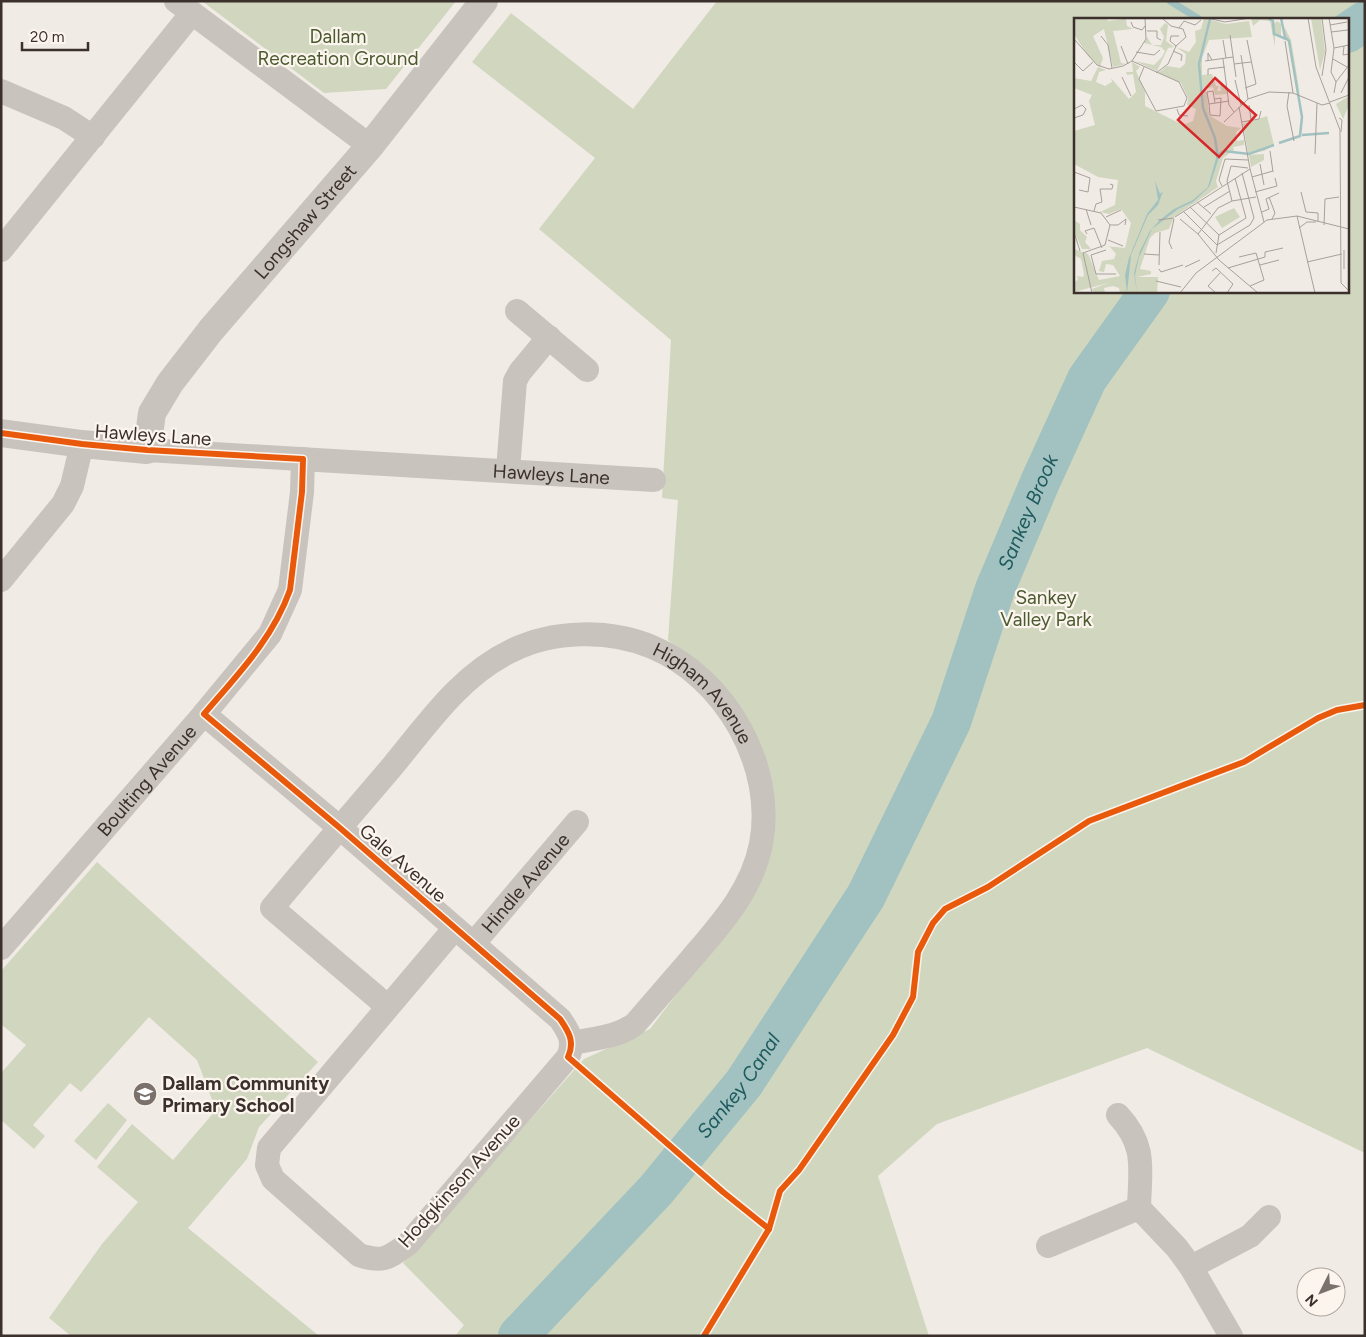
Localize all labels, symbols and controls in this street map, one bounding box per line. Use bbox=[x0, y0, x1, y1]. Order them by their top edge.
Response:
inset map bbox=[1074, 18, 1348, 292]
scale bar bbox=[22, 20, 89, 52]
park label: Dallam Recreation Ground bbox=[257, 25, 419, 70]
text: 20 m bbox=[30, 28, 64, 46]
street label: Longshaw Street bbox=[249, 159, 361, 284]
street label: Hawleys Lane bbox=[94, 419, 212, 451]
water label: Sankey Brook bbox=[992, 449, 1064, 573]
street label: Hawleys Lane bbox=[492, 459, 610, 489]
park label: Sankey Valley Park bbox=[1000, 586, 1092, 631]
street label: Higham Avenue bbox=[649, 637, 757, 747]
street label: Boulting Avenue bbox=[92, 720, 201, 841]
street label: Gale Avenue bbox=[355, 819, 451, 907]
street label: Hindle Avenue bbox=[476, 828, 574, 938]
water label: Sankey Canal bbox=[692, 1028, 785, 1143]
place label: Dallam Community Primary School bbox=[162, 1072, 329, 1117]
school or university icon: Dallam Community Primary School bbox=[132, 1081, 158, 1107]
street label: Hodgkinson Avenue bbox=[393, 1110, 525, 1252]
north arrow bbox=[1296, 1267, 1346, 1317]
text: N bbox=[1302, 1291, 1322, 1310]

